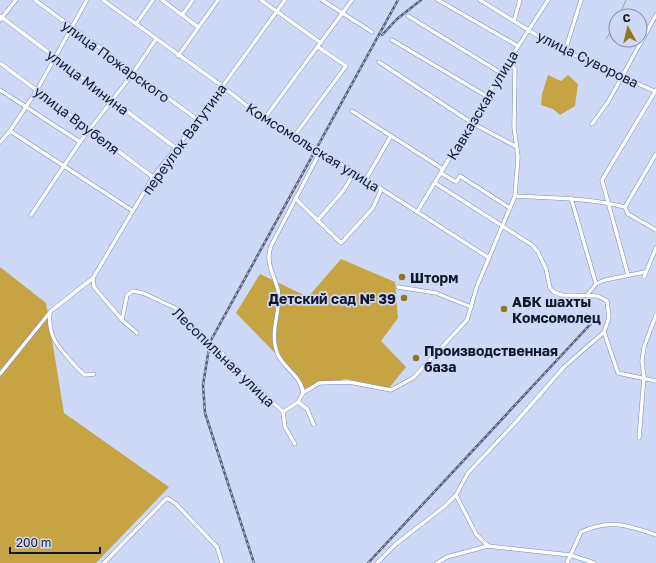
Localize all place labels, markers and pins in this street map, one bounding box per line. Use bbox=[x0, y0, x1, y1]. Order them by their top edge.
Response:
place label: Шторм bbox=[410, 269, 458, 286]
marker: Шторм bbox=[397, 272, 407, 282]
place label: Детский сад № 39 bbox=[269, 290, 396, 307]
marker: Детский сад № 39 bbox=[399, 293, 409, 303]
place label: АБК шахты Комсомолец bbox=[512, 293, 601, 326]
marker: АБК шахты Комсомолец bbox=[499, 304, 509, 314]
place label: Производственная база bbox=[424, 342, 558, 375]
marker: Производственная база bbox=[411, 353, 421, 363]

